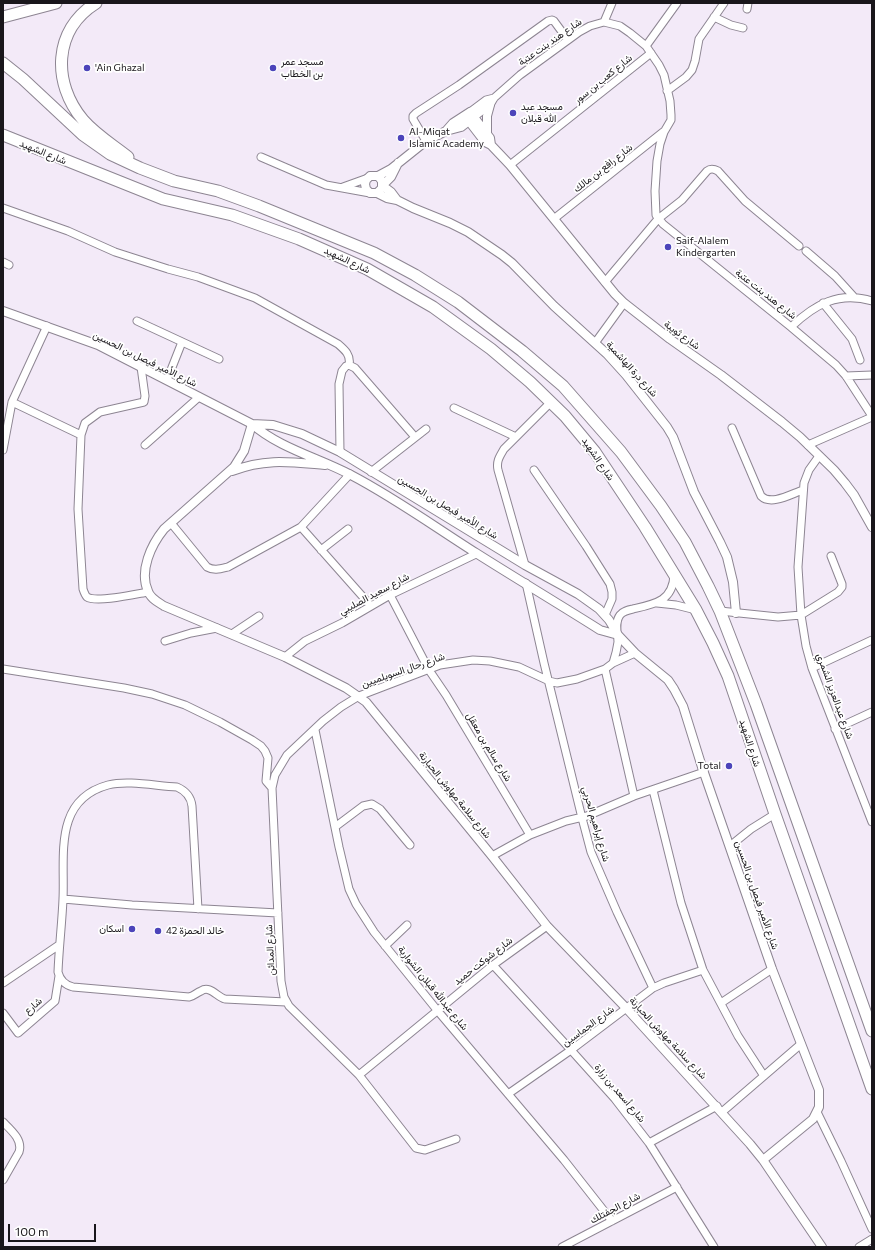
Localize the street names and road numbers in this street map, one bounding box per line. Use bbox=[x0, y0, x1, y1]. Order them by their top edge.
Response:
street label: شارع هند بنت عتبة bbox=[516, 16, 584, 68]
street label: شارع كعب بن سور bbox=[572, 52, 634, 106]
street label: شارع الشهيد bbox=[18, 137, 68, 167]
street label: شارع رافع بن مالك bbox=[571, 141, 635, 195]
street label: شارع الشهيد bbox=[322, 244, 372, 276]
street label: شارع هند بنت عتبة bbox=[733, 266, 799, 322]
street label: شارع ثويبة bbox=[662, 318, 702, 352]
street label: شارع الأمير فيصل بن الحسين bbox=[91, 329, 199, 389]
street label: شارع درة الهاشمية bbox=[604, 339, 660, 399]
street label: شارع الشهيد bbox=[579, 435, 617, 483]
street label: شارع الأمير فيصل بن الحسين bbox=[396, 472, 500, 542]
street label: شارع سعيد الصليبي bbox=[337, 570, 411, 618]
street label: شارع رحال السويلميين bbox=[360, 650, 446, 690]
street label: شارع عبدالعزيز الشمري bbox=[814, 652, 856, 740]
street label: شارع سالم بن معقل bbox=[464, 710, 514, 784]
street label: شارع الشهيد bbox=[737, 718, 763, 768]
street label: شارع سلامة مهاوش الحبارنة bbox=[416, 749, 494, 841]
street label: شارع إبراهيم الحربي bbox=[580, 785, 612, 863]
street label: شارع الأمير فيصل بن الحسين bbox=[733, 839, 781, 951]
street label: شارع المدائن bbox=[263, 924, 277, 976]
street label: شارع شوكت حميد bbox=[451, 934, 515, 988]
street label: شارع عبدالله قبلان الشواربة bbox=[395, 943, 471, 1033]
street label: شارع سلامة مهاوش الحبارنة bbox=[627, 994, 709, 1082]
street label: شارع bbox=[21, 995, 45, 1017]
street label: شارع الجماسين bbox=[560, 1003, 616, 1049]
street label: شارع أسعد بن زرارة bbox=[592, 1061, 648, 1125]
street label: شارع الجفتلك bbox=[588, 1190, 642, 1226]

